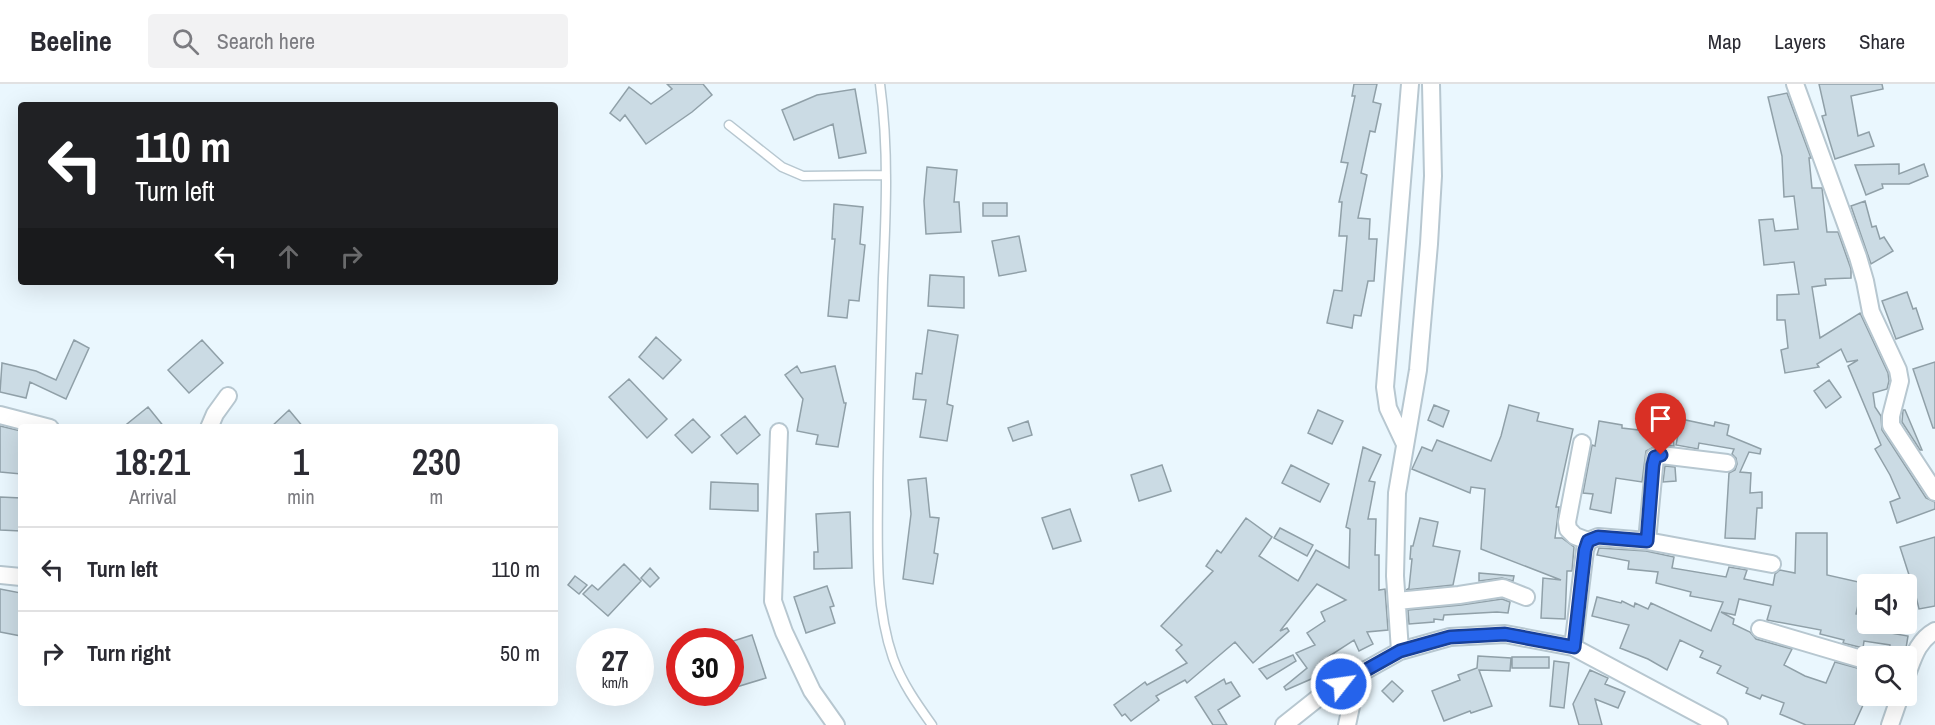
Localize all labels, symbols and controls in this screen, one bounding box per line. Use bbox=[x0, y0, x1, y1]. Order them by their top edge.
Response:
search box bbox=[148, 14, 568, 68]
text: Beeline bbox=[30, 22, 112, 60]
icon: search bbox=[169, 25, 202, 58]
text: Search here bbox=[217, 26, 315, 56]
text: Map bbox=[1708, 27, 1741, 56]
text: Layers bbox=[1774, 27, 1826, 56]
text: Share bbox=[1859, 27, 1905, 56]
text: 110 m bbox=[135, 119, 231, 175]
icon: left bbox=[36, 126, 114, 204]
text: Turn left bbox=[135, 173, 214, 209]
icon: left bbox=[209, 240, 242, 273]
icon: ahead bbox=[272, 240, 305, 273]
icon: right bbox=[335, 240, 368, 273]
pin bbox=[1635, 393, 1686, 455]
icon: arrive bbox=[1644, 402, 1677, 435]
text: 18:21 bbox=[115, 438, 190, 486]
text: 1 bbox=[293, 438, 309, 486]
text: 230 bbox=[412, 438, 461, 486]
text: Arrival bbox=[129, 483, 176, 510]
text: min bbox=[287, 483, 315, 510]
text: m bbox=[429, 483, 443, 510]
icon: left bbox=[36, 553, 69, 586]
text: Turn left bbox=[87, 554, 158, 584]
text: 110 m bbox=[491, 554, 540, 584]
map controls bbox=[1857, 574, 1917, 706]
button: sound bbox=[1857, 574, 1917, 634]
speed limit sign: 30 bbox=[666, 628, 744, 706]
icon: right bbox=[36, 637, 69, 670]
text: Turn right bbox=[87, 638, 171, 668]
text: 50 m bbox=[500, 638, 540, 668]
text: 27 bbox=[601, 640, 629, 680]
button: search bbox=[1857, 646, 1917, 706]
position arrow bbox=[1309, 652, 1373, 716]
text: km/h bbox=[602, 672, 628, 693]

